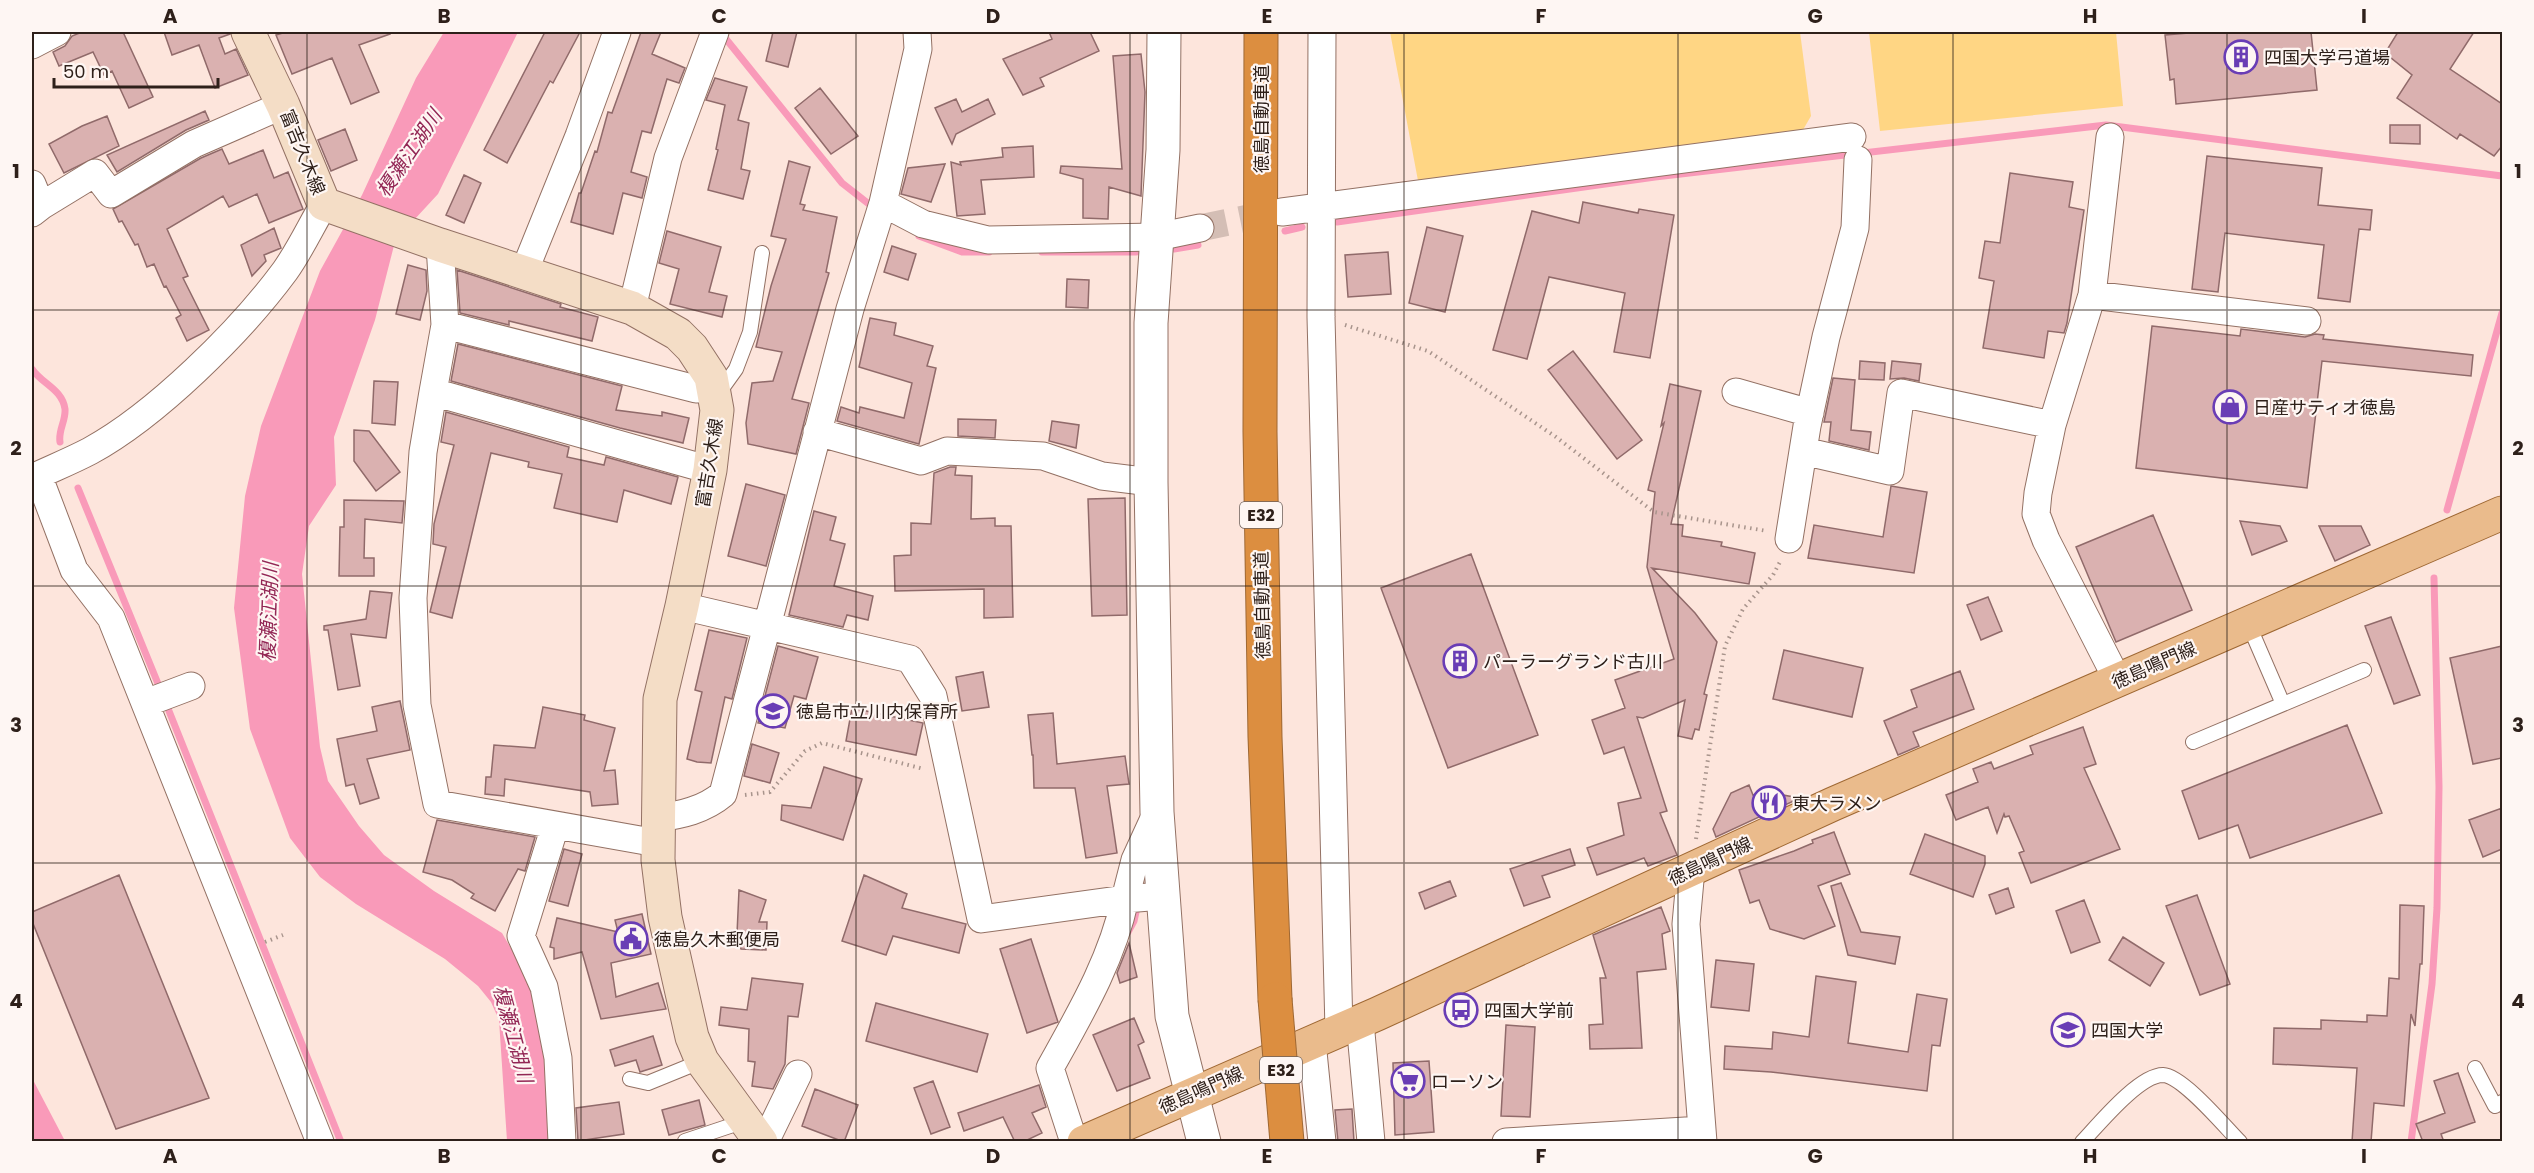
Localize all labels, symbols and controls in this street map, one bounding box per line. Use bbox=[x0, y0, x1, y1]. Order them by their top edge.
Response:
text: A bbox=[163, 2, 178, 30]
text: B bbox=[437, 2, 451, 30]
text: C bbox=[711, 2, 727, 30]
text: D bbox=[986, 2, 1000, 30]
text: E bbox=[1262, 2, 1272, 30]
text: F bbox=[1536, 2, 1547, 30]
text: G bbox=[1807, 2, 1823, 30]
text: H bbox=[2083, 2, 2097, 30]
text: I bbox=[2361, 2, 2367, 30]
building icon: 四国大学弓道場 bbox=[2223, 39, 2259, 75]
place label: 四国大学弓道場 bbox=[2264, 45, 2390, 70]
scale bar bbox=[54, 51, 218, 89]
text: 50 m bbox=[63, 59, 109, 84]
street label: 徳島自動車道 bbox=[1249, 65, 1274, 173]
water label: 榎瀬江湖川 bbox=[369, 102, 450, 202]
street label: 富吉久木線 bbox=[275, 106, 331, 198]
text: 1 bbox=[12, 157, 20, 185]
text: 1 bbox=[2514, 157, 2522, 185]
shop icon: 日産サティオ徳島 bbox=[2212, 389, 2248, 425]
place label: 日産サティオ徳島 bbox=[2253, 395, 2396, 420]
street label: 富吉久木線 bbox=[690, 417, 728, 509]
text: 2 bbox=[10, 434, 22, 462]
text: 2 bbox=[2512, 434, 2524, 462]
road number: E32 bbox=[1240, 502, 1282, 528]
street label: 徳島自動車道 bbox=[1249, 551, 1275, 659]
water label: 榎瀬江湖川 bbox=[253, 560, 285, 662]
street label: 徳島鳴門線 bbox=[2108, 635, 2200, 695]
building icon: パーラーグランド古川 bbox=[1442, 643, 1478, 679]
place label: パーラーグランド古川 bbox=[1483, 649, 1663, 674]
school or university icon: 徳島市立川内保育所 bbox=[755, 693, 791, 729]
place label: 徳島市立川内保育所 bbox=[796, 699, 958, 724]
text: 3 bbox=[10, 711, 22, 739]
text: 3 bbox=[2512, 711, 2524, 739]
restaurant icon: 東大ラメン bbox=[1751, 785, 1787, 821]
place label: 東大ラメン bbox=[1792, 791, 1881, 816]
street label: 徳島鳴門線 bbox=[1664, 831, 1756, 891]
public building icon: 徳島久木郵便局 bbox=[613, 921, 649, 957]
place label: 徳島久木郵便局 bbox=[654, 927, 780, 952]
water label: 榎瀬江湖川 bbox=[487, 982, 540, 1088]
text: 4 bbox=[9, 987, 23, 1015]
text: 4 bbox=[2511, 987, 2525, 1015]
bus stop icon: 四国大学前 bbox=[1443, 992, 1479, 1028]
place label: 四国大学前 bbox=[1484, 998, 1574, 1023]
school or university icon: 四国大学 bbox=[2050, 1012, 2086, 1048]
place label: 四国大学 bbox=[2091, 1018, 2163, 1043]
road number: E32 bbox=[1260, 1057, 1302, 1083]
street label: 徳島鳴門線 bbox=[1155, 1060, 1247, 1120]
supermarket icon: ローソン bbox=[1390, 1063, 1426, 1099]
place label: ローソン bbox=[1431, 1069, 1503, 1094]
text: A bbox=[163, 1142, 178, 1170]
text: B bbox=[437, 1142, 451, 1170]
text: C bbox=[711, 1142, 727, 1170]
text: D bbox=[986, 1142, 1000, 1170]
text: E bbox=[1262, 1142, 1272, 1170]
text: F bbox=[1536, 1142, 1547, 1170]
text: G bbox=[1807, 1142, 1823, 1170]
text: H bbox=[2083, 1142, 2097, 1170]
text: I bbox=[2361, 1142, 2367, 1170]

